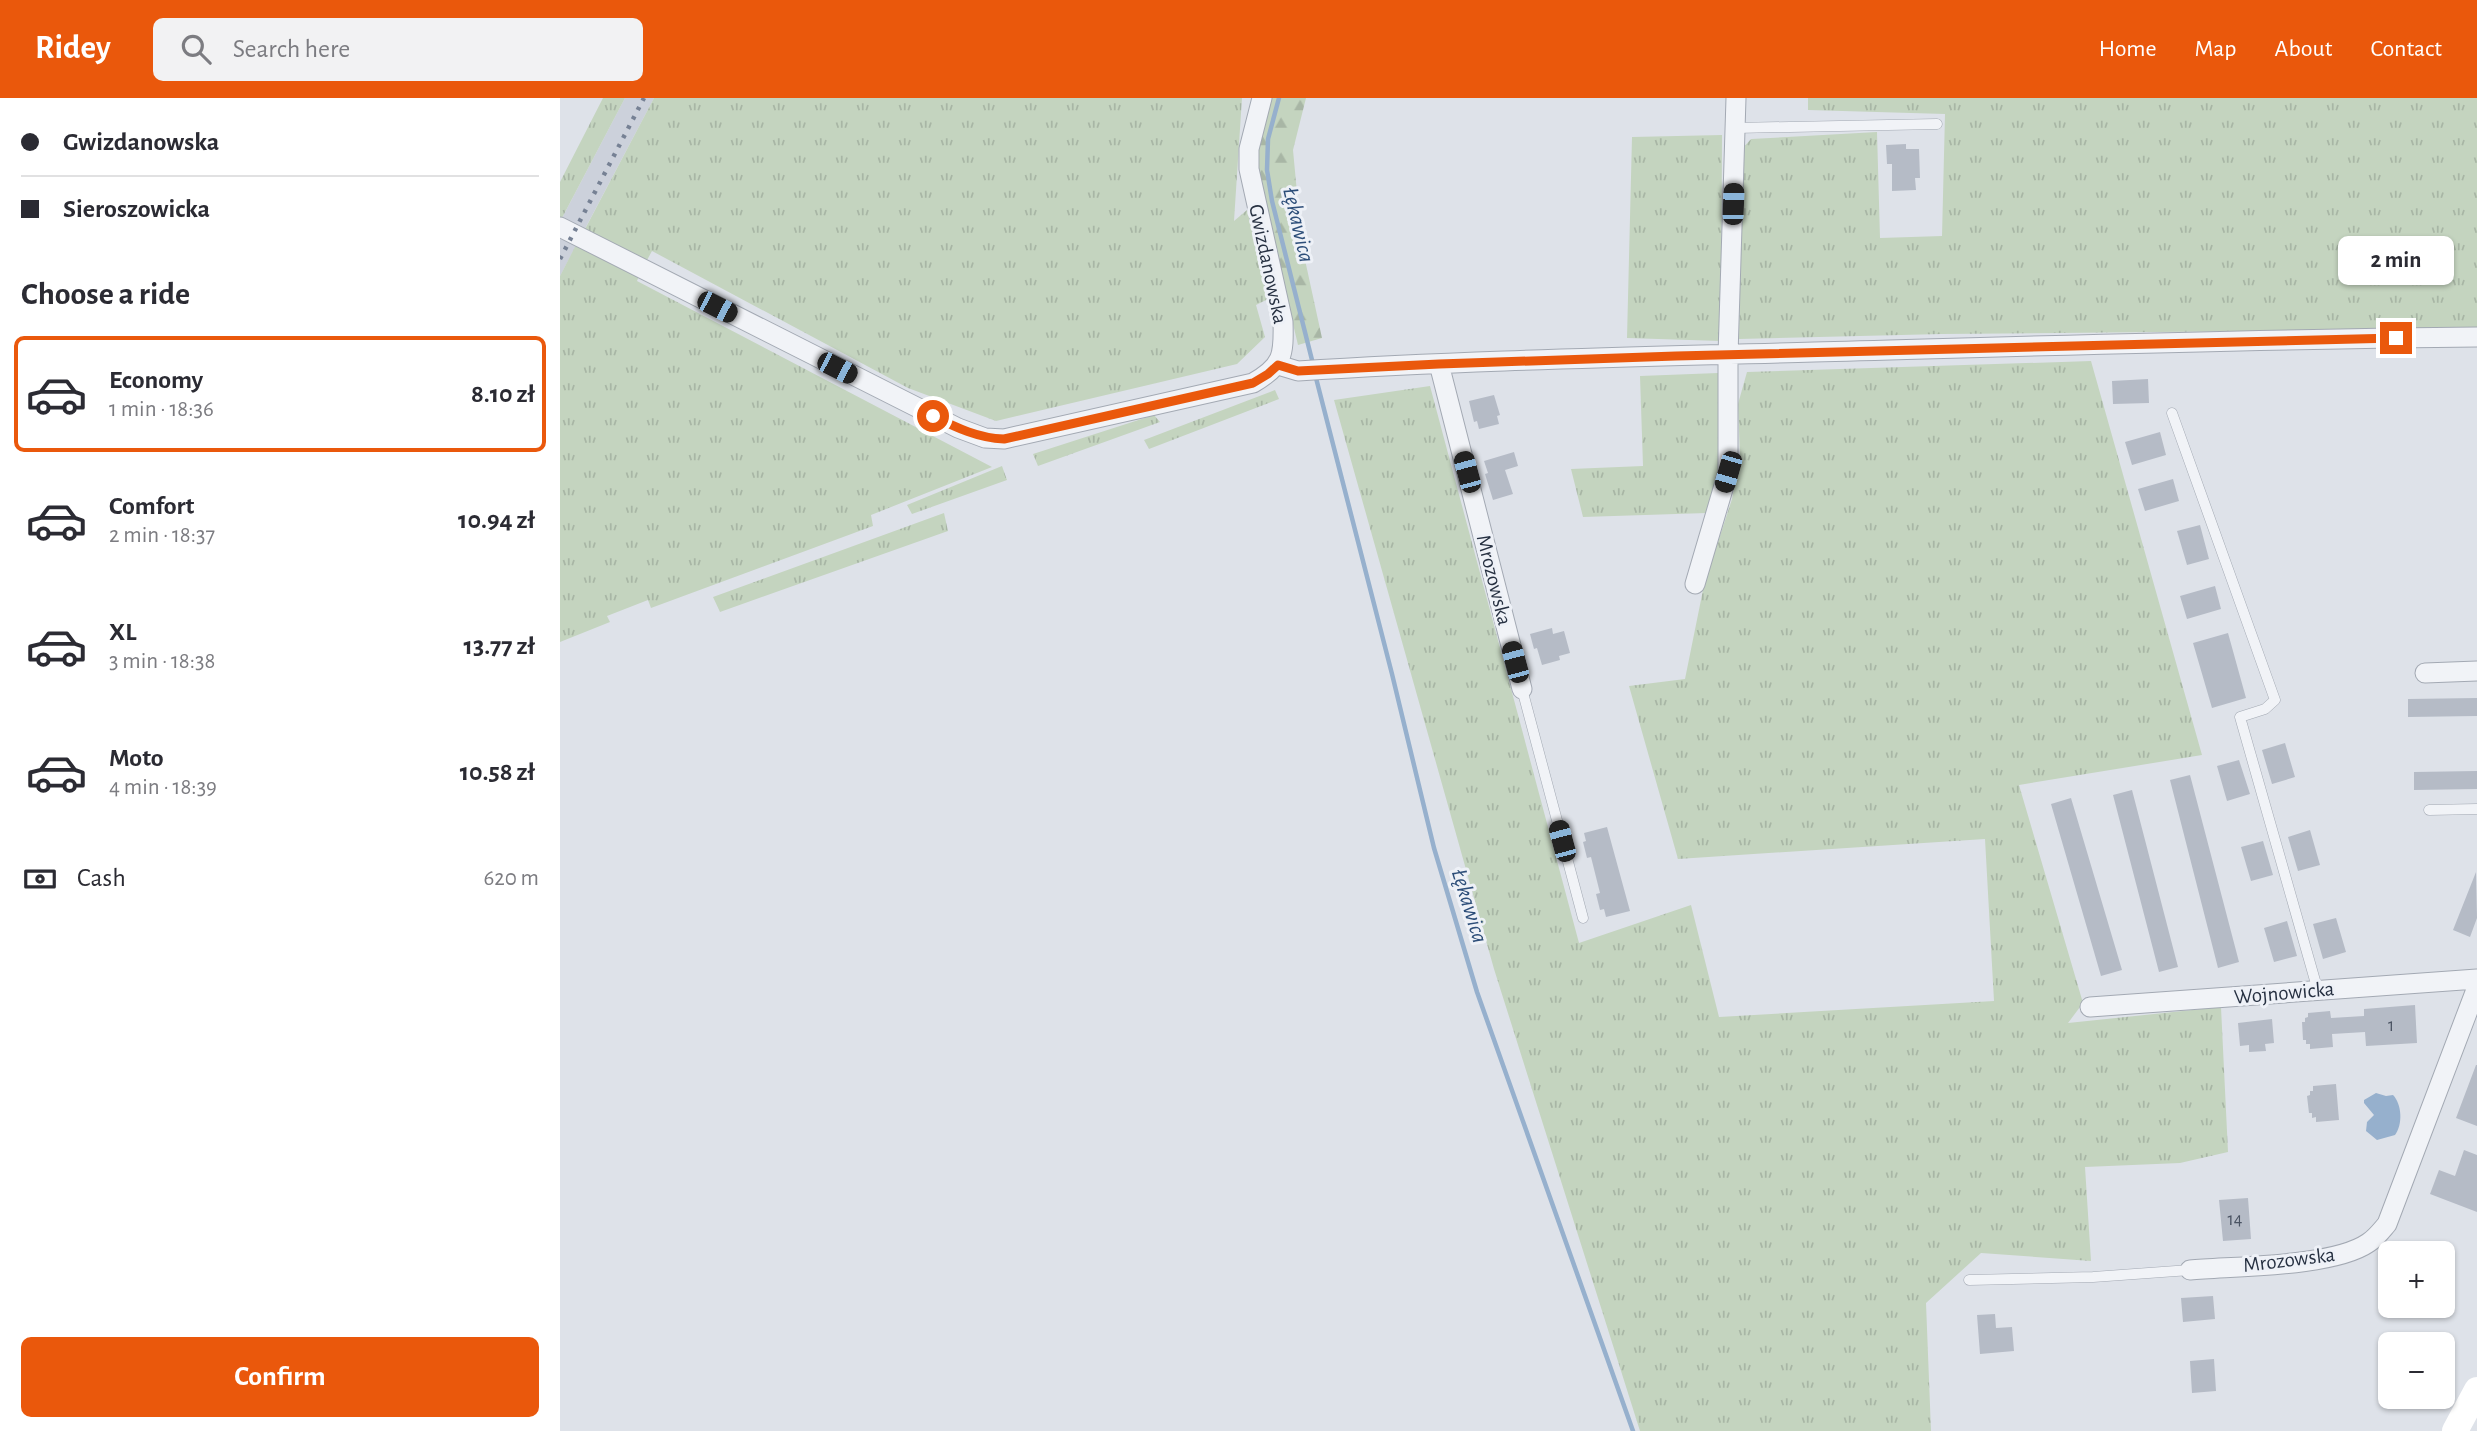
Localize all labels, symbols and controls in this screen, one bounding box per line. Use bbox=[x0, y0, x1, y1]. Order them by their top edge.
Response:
search box bbox=[153, 18, 643, 81]
icon: search bbox=[177, 30, 215, 68]
text: Ridey bbox=[35, 32, 111, 65]
text: Search here bbox=[233, 36, 350, 62]
text: Home bbox=[2099, 37, 2157, 61]
text: Map bbox=[2195, 37, 2237, 61]
text: About bbox=[2275, 37, 2332, 61]
text: Contact bbox=[2370, 37, 2442, 61]
text: Gwizdanowska bbox=[63, 129, 219, 155]
car bbox=[1722, 183, 1745, 225]
water label: Łękawica bbox=[1278, 185, 1318, 265]
text: Sieroszowicka bbox=[63, 196, 210, 222]
street label: Gwizdanowska bbox=[1245, 202, 1291, 326]
callout: 2 min bbox=[2338, 236, 2454, 286]
text: 2 min bbox=[2370, 249, 2422, 272]
text: Choose a ride bbox=[21, 278, 190, 310]
car bbox=[694, 288, 741, 326]
route end bbox=[2380, 322, 2412, 354]
car bbox=[814, 349, 861, 387]
icon: car bbox=[25, 363, 88, 426]
text: Economy bbox=[109, 367, 203, 393]
text: 8.10 zł bbox=[471, 381, 535, 407]
text: 1 min · 18:36 bbox=[109, 398, 214, 421]
route start bbox=[917, 400, 949, 432]
car bbox=[1452, 449, 1483, 495]
car bbox=[1713, 449, 1744, 495]
icon: car bbox=[25, 489, 88, 552]
text: Comfort bbox=[109, 493, 194, 519]
text: 10.94 zł bbox=[458, 507, 535, 533]
text: 2 min · 18:37 bbox=[109, 524, 215, 547]
street label: Mrozowska bbox=[1473, 533, 1515, 628]
icon: car bbox=[25, 615, 88, 678]
text: XL bbox=[109, 619, 136, 645]
text: 13.77 zł bbox=[464, 633, 535, 659]
car bbox=[1500, 639, 1531, 685]
text: 3 min · 18:38 bbox=[109, 650, 215, 673]
icon: car bbox=[25, 741, 88, 804]
text: Moto bbox=[109, 745, 164, 771]
text: 10.58 zł bbox=[460, 759, 535, 785]
text: 4 min · 18:39 bbox=[109, 776, 217, 799]
car bbox=[1547, 818, 1578, 864]
icon: cash bbox=[21, 860, 59, 898]
text: Cash bbox=[77, 865, 126, 891]
water label: Łękawica bbox=[1447, 866, 1491, 946]
text: 620 m bbox=[483, 867, 539, 890]
street label: Wojnowicka bbox=[2233, 978, 2335, 1008]
house number: 1 bbox=[2388, 1017, 2394, 1035]
house number: 14 bbox=[2228, 1211, 2243, 1229]
map controls bbox=[2378, 1241, 2455, 1409]
button: + bbox=[2378, 1241, 2455, 1318]
street label: Mrozowska bbox=[2242, 1244, 2336, 1276]
button: − bbox=[2378, 1332, 2455, 1409]
button: Confirm bbox=[21, 1337, 539, 1417]

